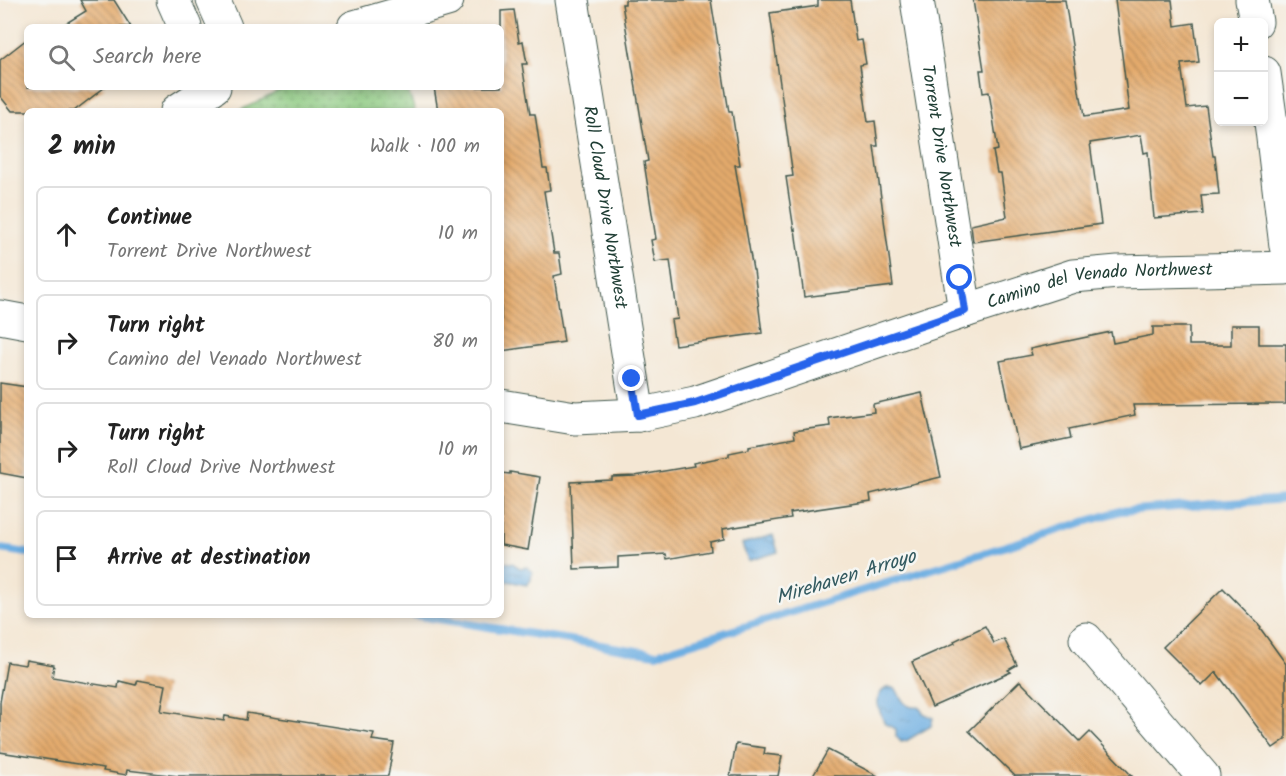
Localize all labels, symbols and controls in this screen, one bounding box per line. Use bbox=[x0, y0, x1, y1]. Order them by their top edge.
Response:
map controls bbox=[1214, 18, 1268, 126]
button: + bbox=[1214, 18, 1268, 72]
search box bbox=[24, 24, 504, 90]
text: Search here bbox=[93, 40, 201, 75]
icon: search bbox=[45, 41, 78, 74]
street label: Torrent Drive Northwest bbox=[913, 63, 970, 250]
button: − bbox=[1214, 72, 1268, 126]
street label: Roll Cloud Drive Northwest bbox=[575, 104, 636, 312]
text: 2 min bbox=[48, 126, 116, 168]
text: Walk · 100 m bbox=[370, 131, 480, 163]
text: Continue bbox=[107, 201, 192, 236]
icon: ahead bbox=[50, 218, 83, 251]
text: 10 m bbox=[438, 218, 478, 250]
text: Torrent Drive Northwest bbox=[107, 236, 312, 268]
street label: Camino del Venado Northwest bbox=[983, 255, 1214, 317]
route start bbox=[946, 264, 972, 290]
text: Turn right bbox=[107, 309, 205, 344]
icon: right bbox=[50, 326, 83, 359]
text: 80 m bbox=[432, 326, 478, 358]
text: Camino del Venado Northwest bbox=[107, 344, 362, 376]
route end bbox=[618, 365, 644, 391]
text: Turn right bbox=[107, 417, 205, 452]
icon: right bbox=[50, 434, 83, 467]
text: 10 m bbox=[438, 434, 478, 466]
text: Roll Cloud Drive Northwest bbox=[107, 452, 335, 484]
text: Arrive at destination bbox=[107, 541, 310, 576]
water label: Mirehaven Arroyo bbox=[772, 541, 922, 615]
icon: arrive bbox=[50, 542, 83, 575]

